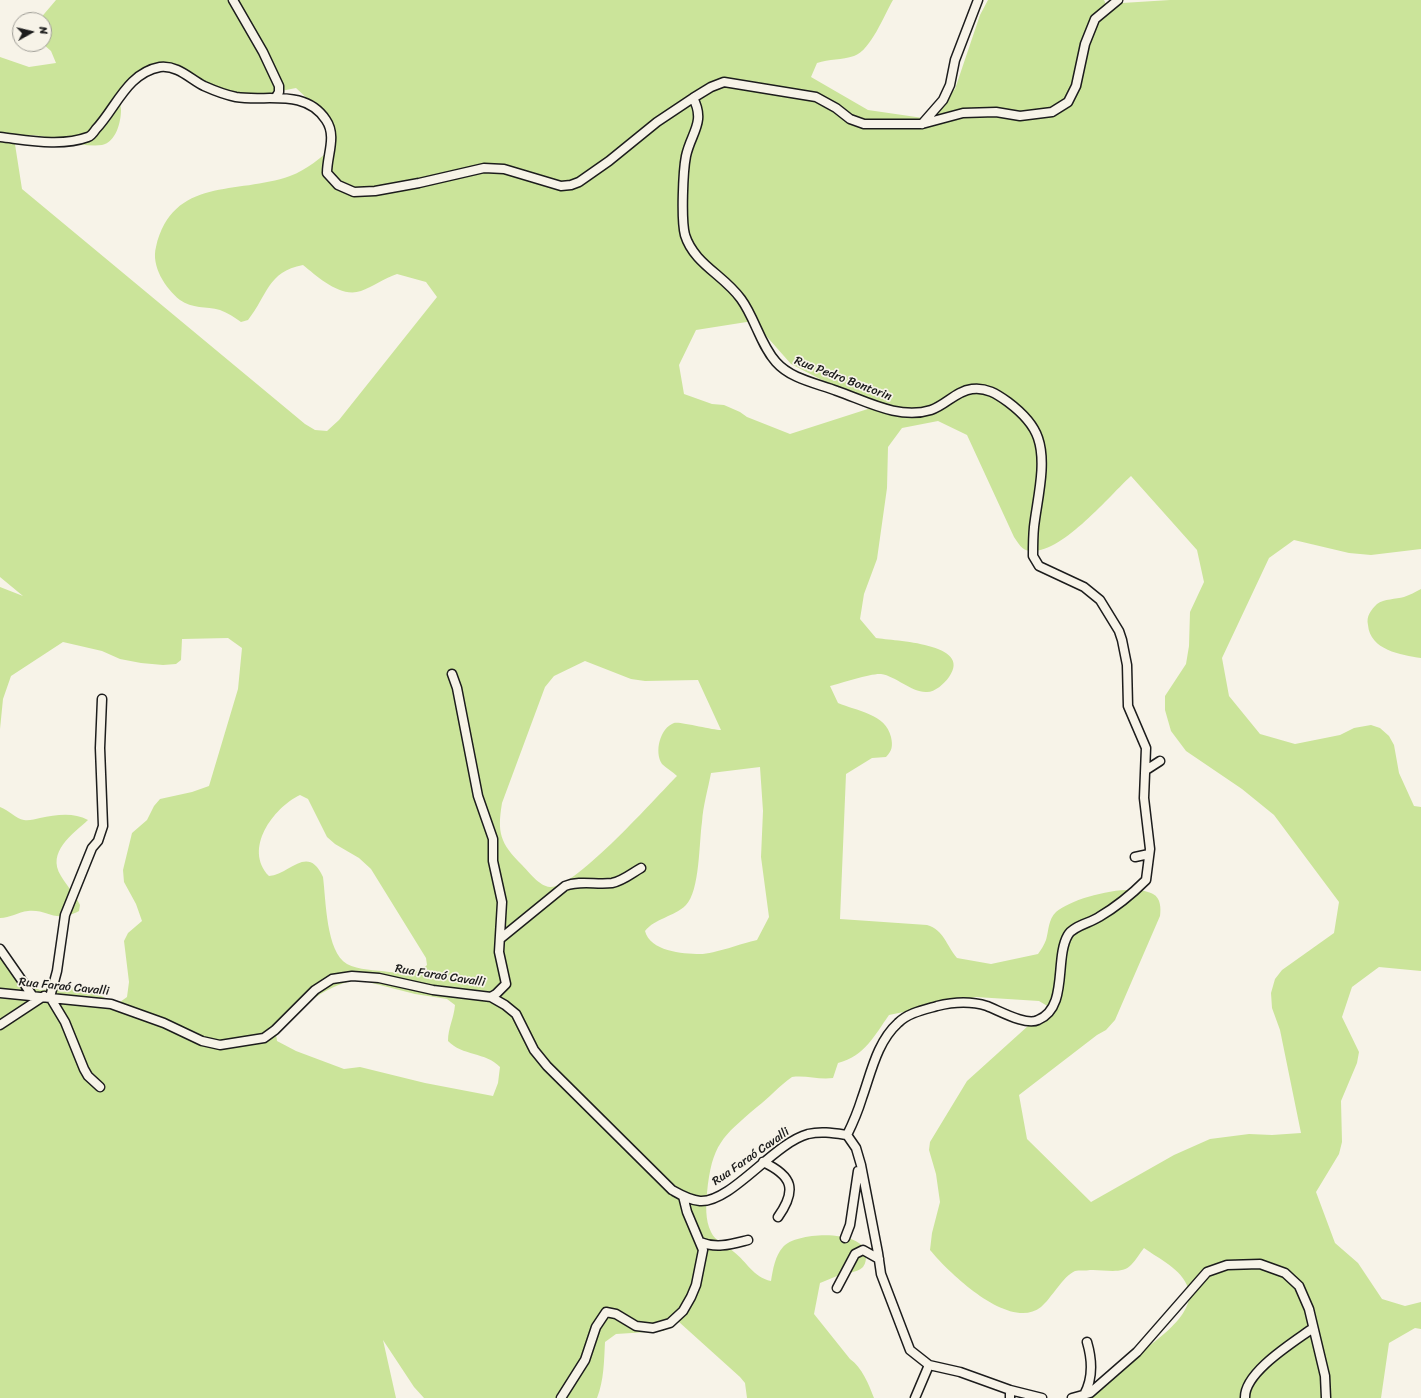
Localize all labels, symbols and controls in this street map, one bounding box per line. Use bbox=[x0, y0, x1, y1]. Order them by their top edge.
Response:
north arrow bbox=[12, 12, 52, 52]
text: N bbox=[33, 25, 53, 35]
street label: Rua Pedro Bontorin bbox=[792, 354, 894, 404]
street label: Rua Faraó Cavalli bbox=[394, 962, 486, 990]
street label: Rua Faraó Cavalli bbox=[18, 975, 110, 999]
street label: Rua Faraó Cavalli bbox=[710, 1125, 792, 1189]

